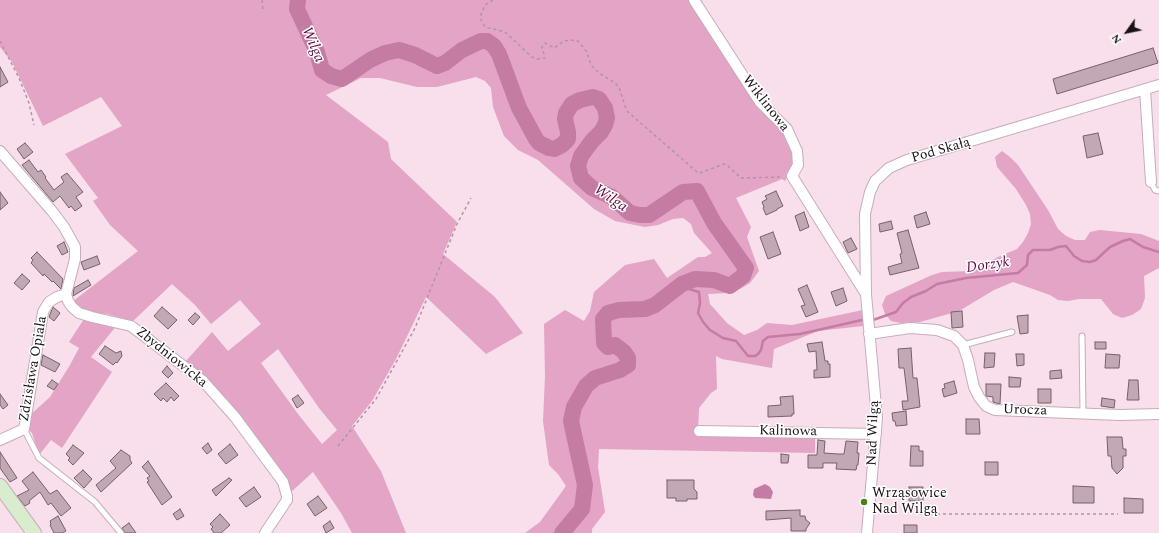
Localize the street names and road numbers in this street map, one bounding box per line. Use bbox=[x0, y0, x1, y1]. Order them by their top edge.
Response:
street label: Wiklinowa bbox=[738, 72, 792, 136]
street label: Pod Skałą bbox=[910, 135, 972, 167]
street label: Zdzisława Opiala bbox=[16, 315, 52, 423]
street label: Zbydniowicka bbox=[132, 324, 210, 392]
street label: Nad Wilgą bbox=[864, 400, 884, 466]
street label: Urocza bbox=[1002, 402, 1048, 420]
street label: Kalinowa bbox=[759, 423, 817, 441]

